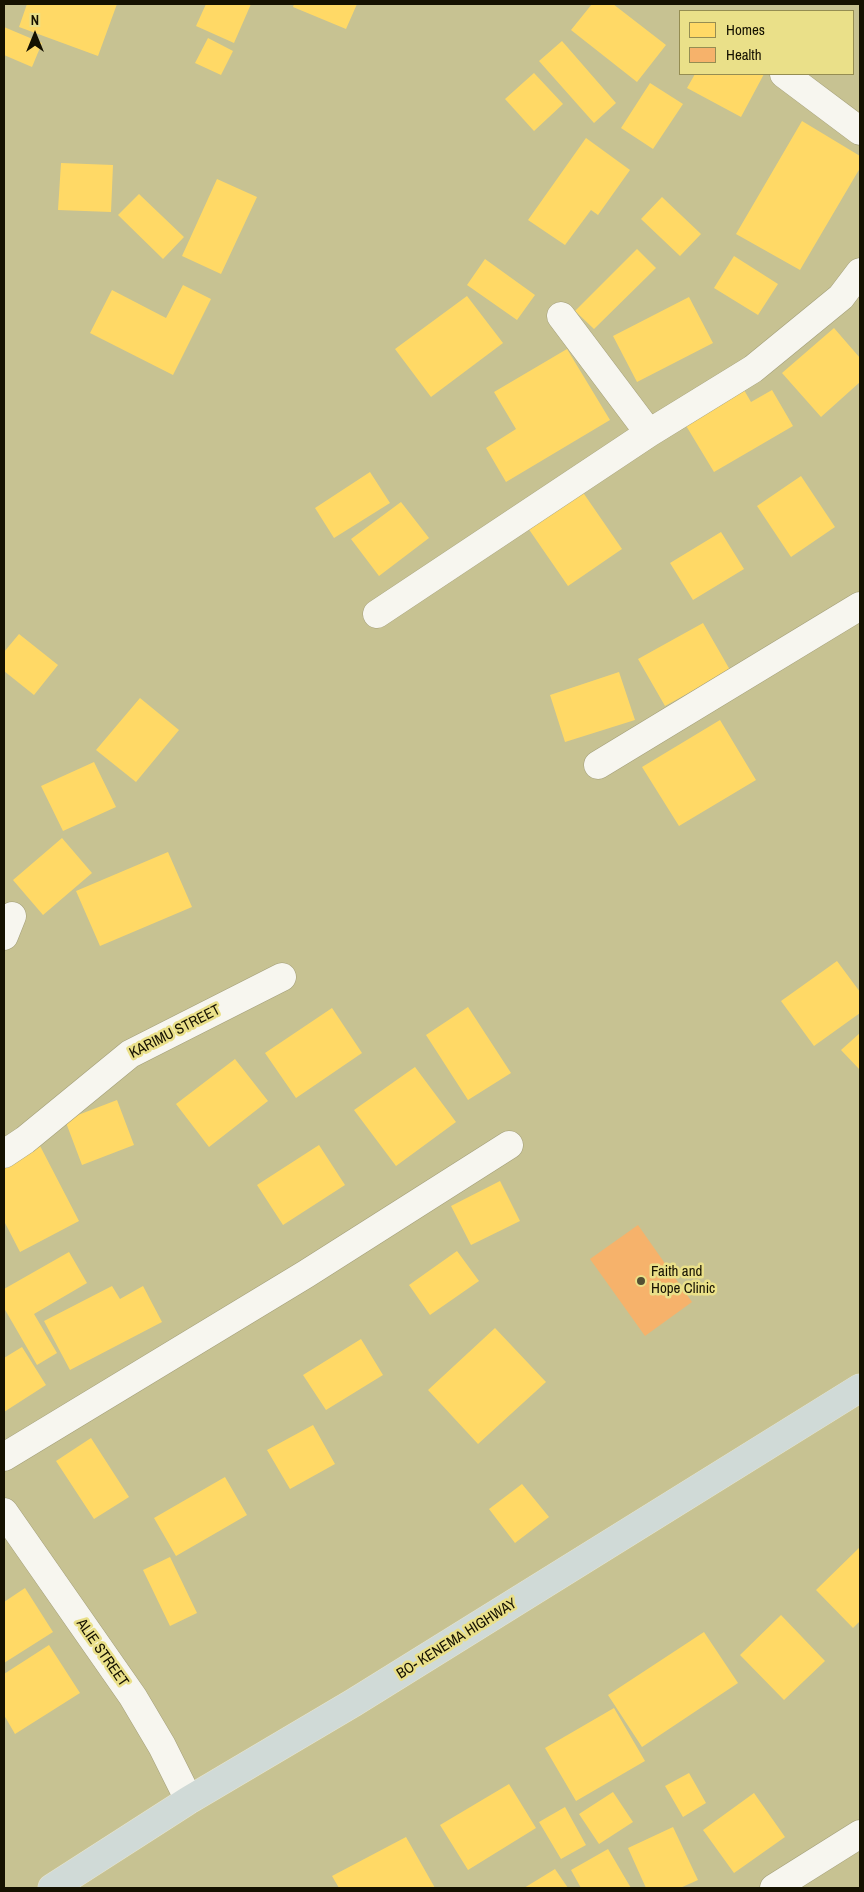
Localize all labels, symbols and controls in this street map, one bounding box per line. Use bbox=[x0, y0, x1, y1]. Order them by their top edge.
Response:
north arrow bbox=[10, 10, 60, 60]
legend bbox=[679, 10, 854, 75]
text: N bbox=[31, 11, 39, 29]
text: Homes bbox=[726, 19, 765, 40]
text: Health bbox=[726, 44, 762, 65]
street label: KARIMU STREET bbox=[126, 1001, 224, 1063]
place label: Faith and Hope Clinic bbox=[651, 1263, 715, 1298]
marker: Faith and Hope Clinic bbox=[635, 1275, 647, 1287]
street label: BO- KENEMA HIGHWAY bbox=[394, 1595, 520, 1683]
street label: ALIE STREET bbox=[72, 1616, 132, 1690]

